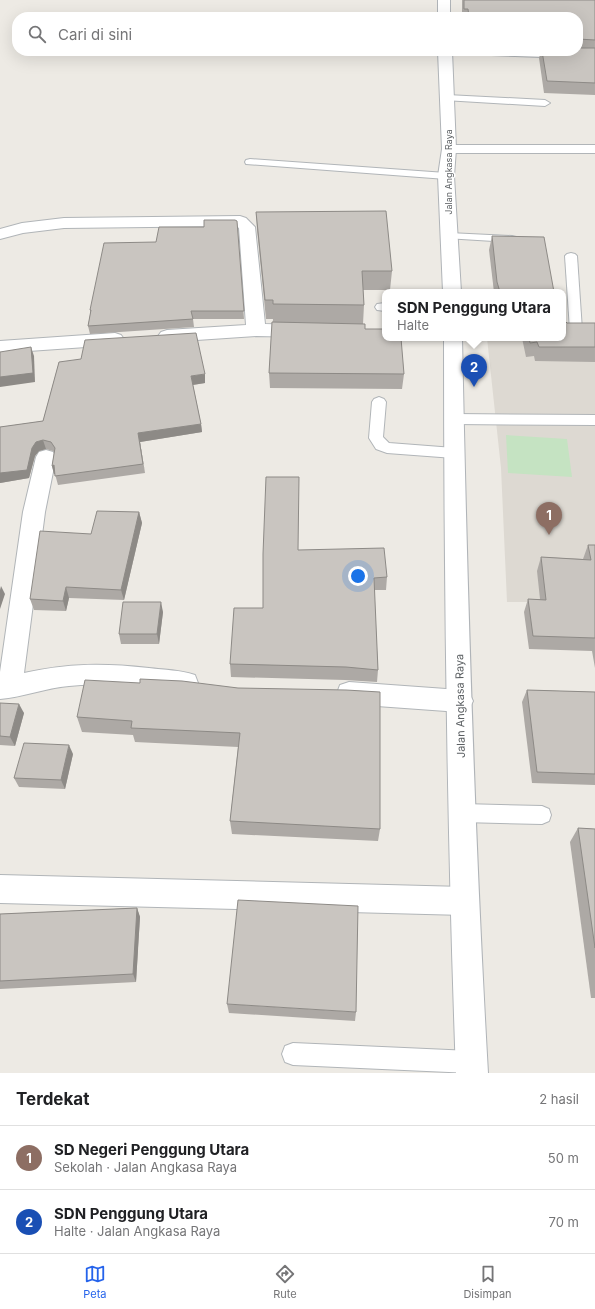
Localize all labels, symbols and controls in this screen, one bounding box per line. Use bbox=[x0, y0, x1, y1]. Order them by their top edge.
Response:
search box bbox=[12, 12, 583, 56]
icon: search bbox=[26, 23, 48, 45]
text: Cari di sini bbox=[58, 25, 132, 44]
street label: Jalan Angkasa Raya bbox=[443, 129, 454, 215]
popup bbox=[382, 289, 566, 341]
text: SDN Penggung Utara bbox=[397, 298, 551, 317]
text: Halte bbox=[397, 317, 429, 333]
pin: 2 bbox=[461, 354, 487, 387]
pin: 1 bbox=[536, 502, 562, 535]
your location bbox=[348, 566, 368, 586]
street label: Jalan Angkasa Raya bbox=[452, 654, 468, 758]
text: Terdekat bbox=[16, 1089, 89, 1109]
text: 2 hasil bbox=[539, 1091, 579, 1107]
text: SD Negeri Penggung Utara bbox=[54, 1140, 249, 1159]
text: 1 bbox=[26, 1150, 32, 1166]
text: 50 m bbox=[548, 1150, 579, 1166]
text: Sekolah · Jalan Angkasa Raya bbox=[54, 1159, 237, 1175]
text: SDN Penggung Utara bbox=[54, 1204, 208, 1223]
text: 2 bbox=[25, 1214, 33, 1230]
text: 70 m bbox=[549, 1214, 579, 1230]
text: Halte · Jalan Angkasa Raya bbox=[54, 1223, 220, 1239]
tab: Peta bbox=[83, 1263, 107, 1301]
tab: Rute bbox=[273, 1263, 297, 1301]
tab: Disimpan bbox=[463, 1263, 512, 1301]

